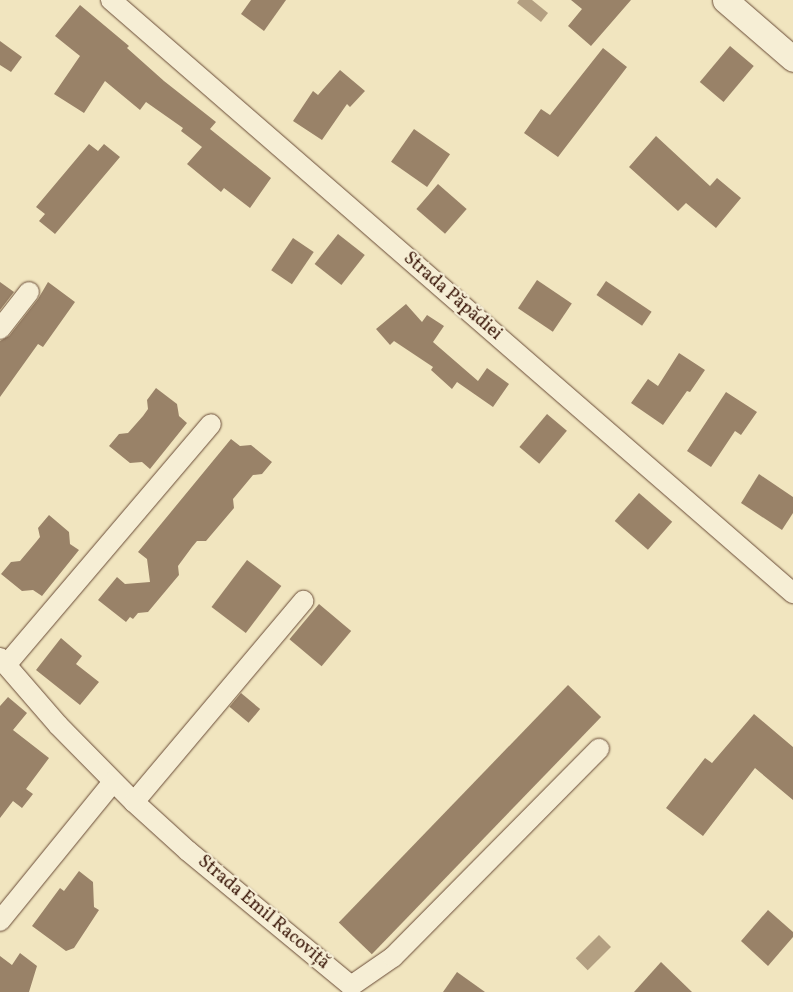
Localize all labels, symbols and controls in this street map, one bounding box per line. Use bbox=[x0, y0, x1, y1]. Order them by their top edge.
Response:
street label: Strada Păpădiei bbox=[398, 248, 506, 346]
street label: Strada Emil Racoviță bbox=[193, 852, 333, 974]

